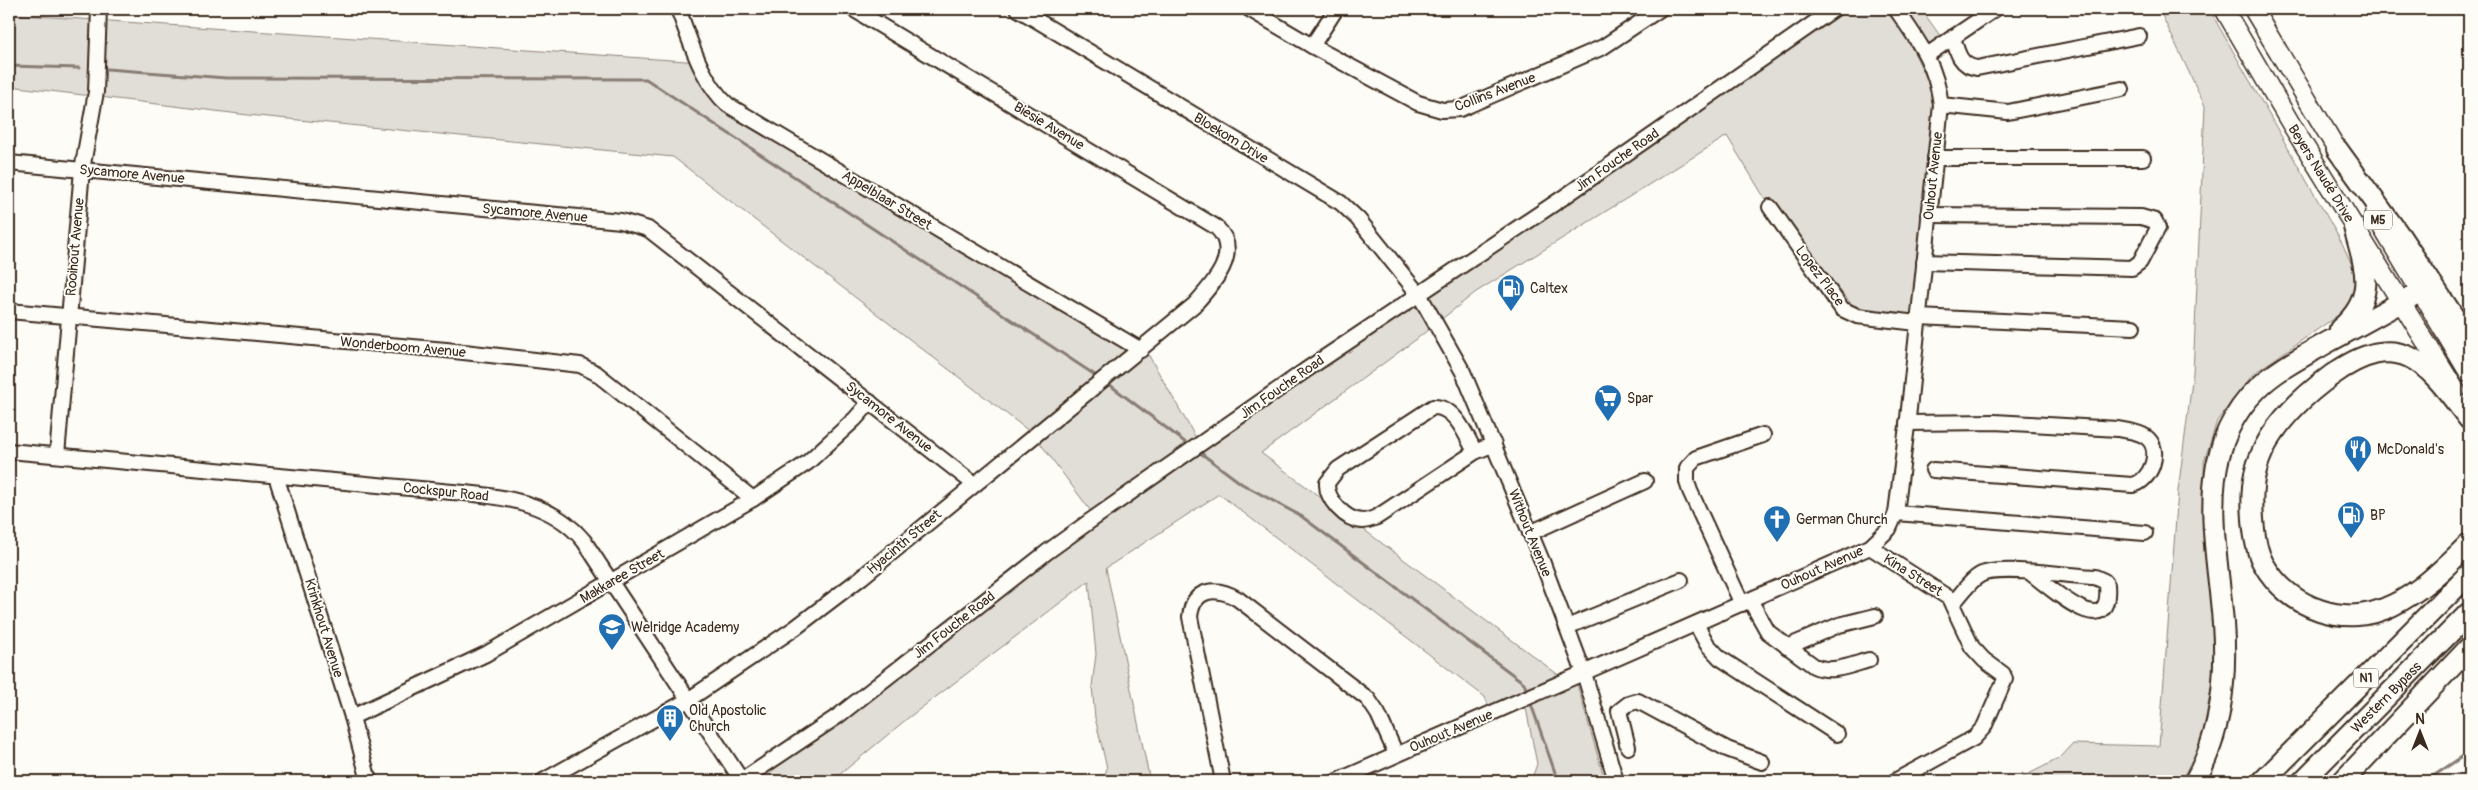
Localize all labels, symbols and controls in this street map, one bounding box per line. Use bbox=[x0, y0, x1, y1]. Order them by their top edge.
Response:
street label: Collins Avenue bbox=[1452, 69, 1538, 115]
street label: Biesie Avenue bbox=[1011, 98, 1087, 154]
street label: Bloekom Drive bbox=[1191, 109, 1271, 167]
street label: Beyers Naudé Drive bbox=[2285, 121, 2358, 225]
street label: Jim Fouche Road bbox=[1571, 124, 1663, 195]
street label: Ouhout Avenue bbox=[1920, 131, 1946, 221]
street label: Sycamore Avenue bbox=[79, 161, 185, 187]
street label: Appelblaar Street bbox=[839, 167, 935, 234]
street label: Rooihout Avenue bbox=[62, 197, 88, 297]
street label: Sycamore Avenue bbox=[482, 200, 588, 226]
road number: M5 bbox=[2364, 210, 2392, 230]
street label: Lopez Place bbox=[1792, 243, 1848, 310]
fuel station icon: Caltex bbox=[1496, 273, 1526, 312]
place label: Caltex bbox=[1530, 280, 1568, 297]
street label: Wonderboom Avenue bbox=[339, 333, 467, 361]
street label: Jim Fouche Road bbox=[1236, 351, 1328, 422]
street label: Sycamore Avenue bbox=[842, 378, 936, 456]
supermarket icon: Spar bbox=[1593, 383, 1623, 422]
place label: Spar bbox=[1627, 390, 1653, 407]
restaurant icon: McDonald's bbox=[2343, 434, 2373, 473]
place label: McDonald's bbox=[2377, 441, 2445, 458]
street label: Cockspur Road bbox=[402, 479, 490, 505]
street label: Without Avenue bbox=[1505, 487, 1555, 579]
fuel station icon: BP bbox=[2336, 500, 2366, 539]
church icon: German Church bbox=[1762, 504, 1792, 543]
street label: Hyacinth Street bbox=[863, 506, 945, 578]
place label: BP bbox=[2370, 507, 2386, 524]
place label: German Church bbox=[1796, 511, 1888, 528]
street label: Ouhout Avenue bbox=[1778, 542, 1866, 594]
street label: Makkaree Street bbox=[577, 545, 667, 607]
street label: Kina Street bbox=[1880, 550, 1946, 600]
street label: Krinkhout Avenue bbox=[301, 577, 347, 680]
street label: Jim Fouche Road bbox=[910, 588, 998, 662]
school or university icon: Welridge Academy bbox=[597, 612, 627, 651]
place label: Welridge Academy bbox=[631, 619, 739, 636]
street label: Western Bypass bbox=[2347, 657, 2425, 736]
road number: N1 bbox=[2354, 668, 2378, 688]
place label: Old Apostolic Church bbox=[689, 702, 767, 735]
building icon: Old Apostolic Church bbox=[655, 703, 685, 742]
street label: Ouhout Avenue bbox=[1407, 706, 1495, 756]
north arrow bbox=[2396, 708, 2446, 758]
text: N bbox=[2415, 711, 2425, 728]

